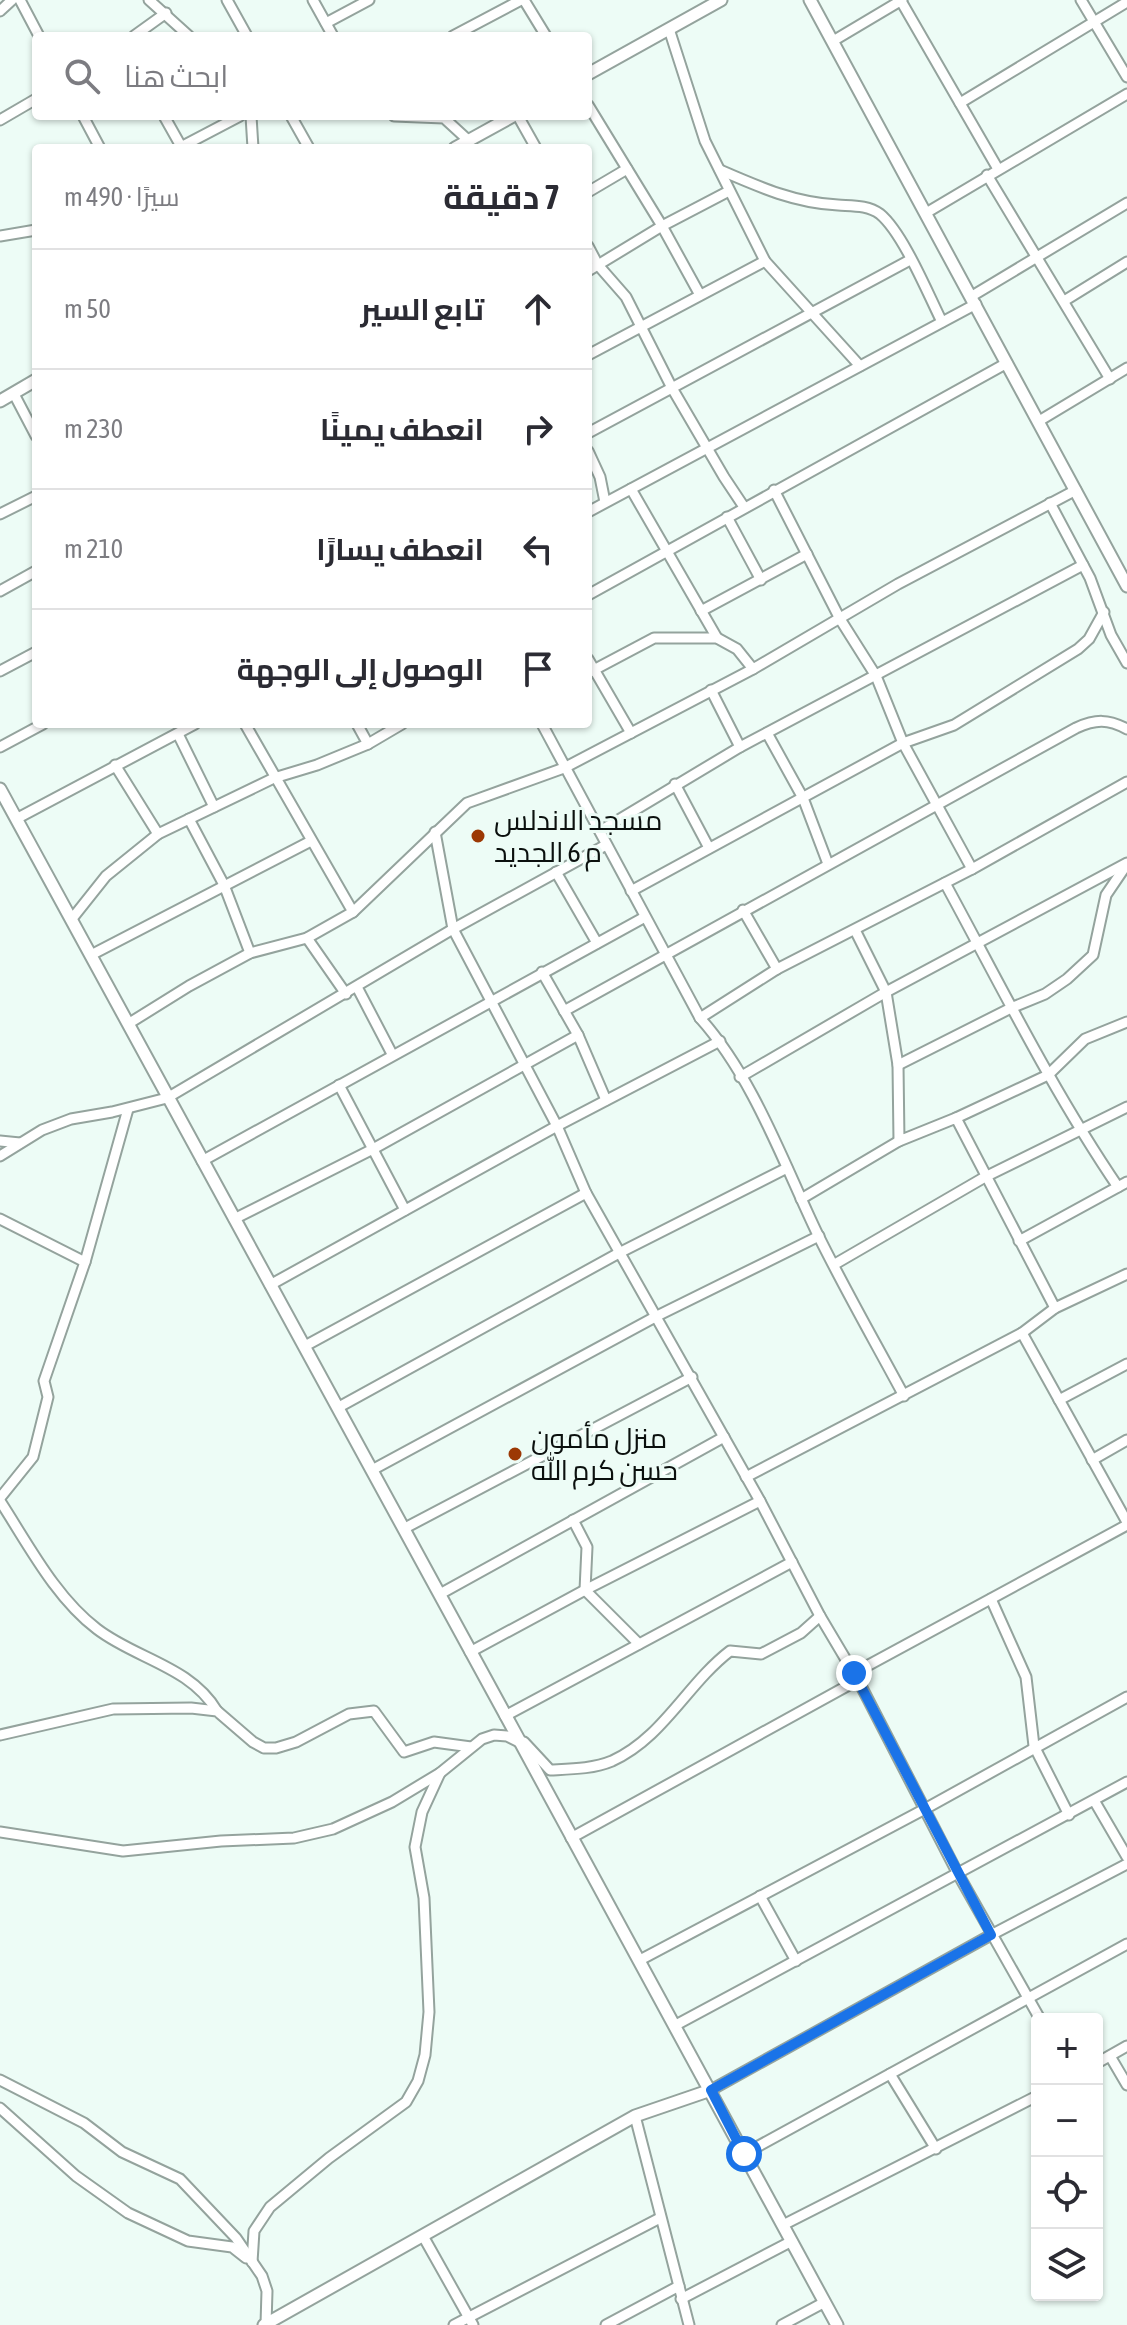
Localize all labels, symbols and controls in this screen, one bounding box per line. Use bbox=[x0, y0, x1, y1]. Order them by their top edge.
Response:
search box bbox=[32, 32, 592, 120]
icon: search bbox=[60, 54, 104, 98]
text: ابحث هنا bbox=[124, 59, 228, 93]
text: 7 دقيقة bbox=[443, 177, 560, 216]
text: سيرًا · 490 m bbox=[64, 182, 180, 212]
icon: ahead bbox=[516, 287, 560, 331]
text: تابع السير bbox=[361, 292, 484, 326]
text: 50 m bbox=[64, 294, 111, 324]
icon: right bbox=[516, 407, 560, 451]
text: انعطف يمينًا bbox=[320, 412, 484, 446]
text: 230 m bbox=[64, 414, 123, 444]
icon: left bbox=[516, 527, 560, 571]
text: انعطف يسارًا bbox=[316, 532, 484, 566]
text: 210 m bbox=[64, 534, 123, 564]
icon: arrive bbox=[516, 647, 560, 691]
text: الوصول إلى الوجهة bbox=[237, 652, 484, 686]
place label: مسجد الاندلس م 6 الجديد bbox=[494, 804, 662, 872]
marker: مسجد الاندلس م 6 الجديد bbox=[469, 827, 487, 845]
place label: منزل مأمون حسن كرم الله bbox=[531, 1421, 678, 1490]
marker: منزل مأمون حسن كرم الله bbox=[506, 1445, 524, 1463]
route end bbox=[836, 1655, 872, 1691]
map controls bbox=[1031, 2013, 1103, 2301]
button: + bbox=[1031, 2013, 1103, 2085]
button: − bbox=[1031, 2085, 1103, 2157]
route start bbox=[726, 2136, 762, 2172]
button: locate bbox=[1031, 2157, 1103, 2229]
button: layers bbox=[1031, 2229, 1103, 2301]

